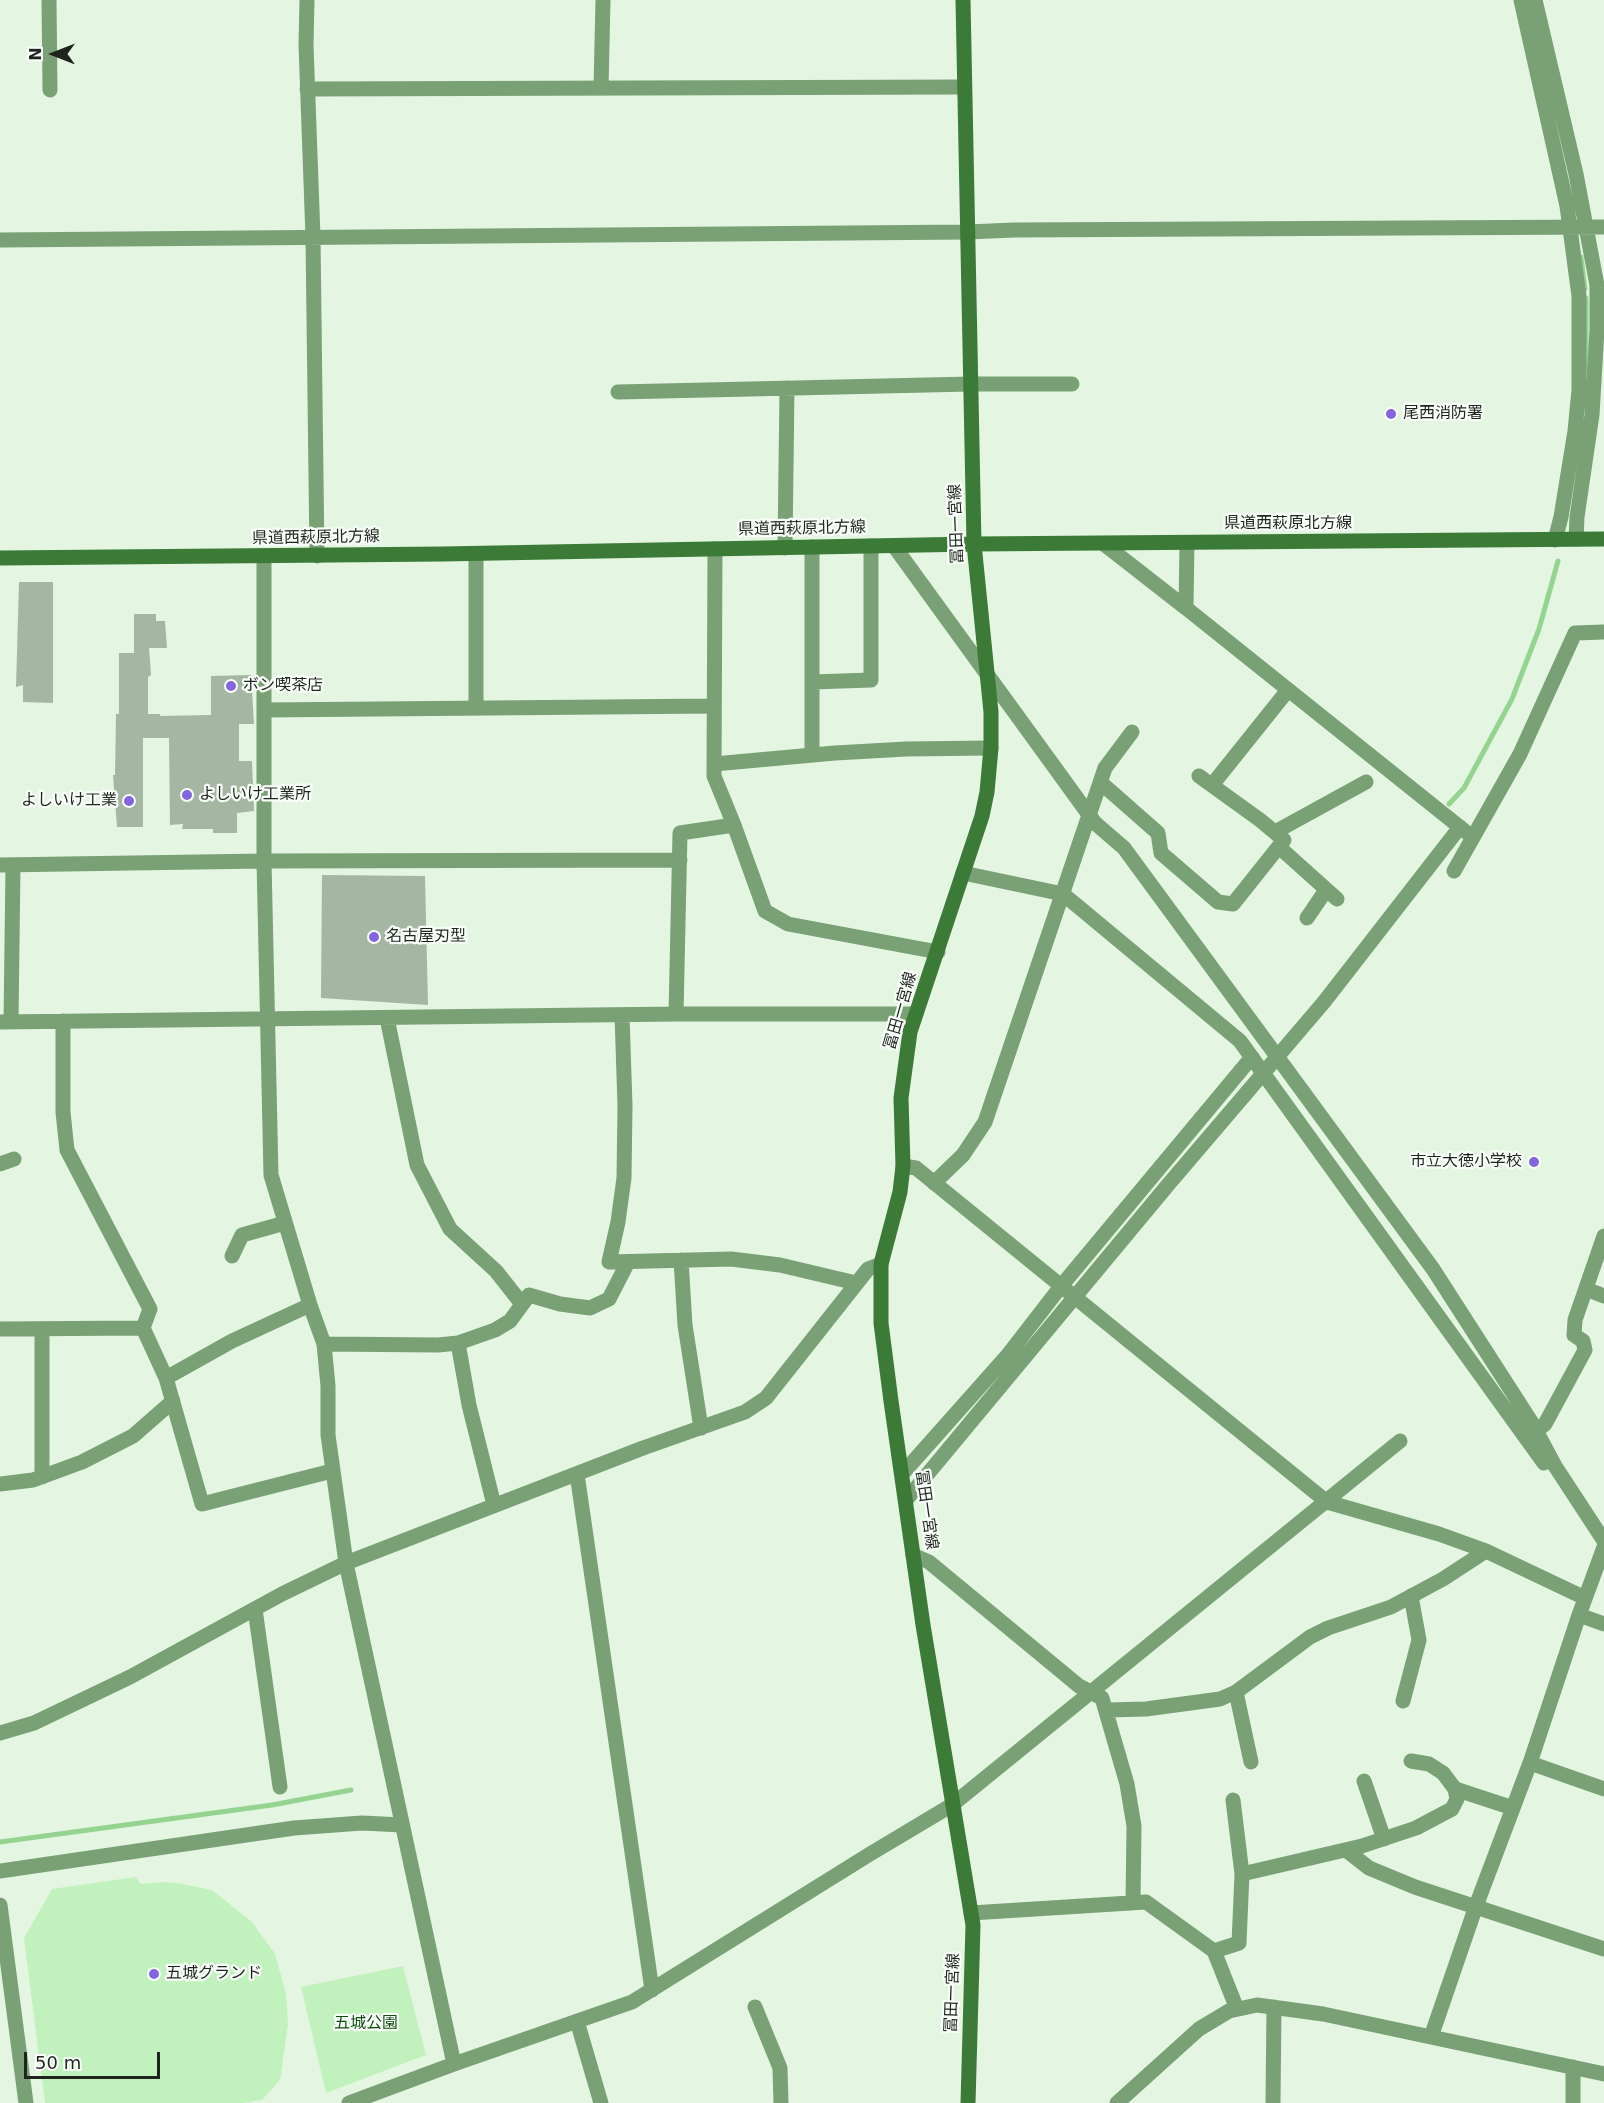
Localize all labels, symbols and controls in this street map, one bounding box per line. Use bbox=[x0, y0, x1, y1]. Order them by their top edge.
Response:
north arrow bbox=[24, 24, 84, 84]
text: N bbox=[26, 47, 45, 61]
place label: 尾西消防署 bbox=[1403, 404, 1483, 424]
marker: 尾西消防署 bbox=[1384, 407, 1398, 421]
street label: 冨田一宮線 bbox=[946, 484, 968, 564]
street label: 県道西萩原北方線 bbox=[1224, 514, 1352, 534]
street label: 県道西萩原北方線 bbox=[738, 518, 866, 540]
street label: 県道西萩原北方線 bbox=[252, 527, 380, 549]
place label: ボン喫茶店 bbox=[243, 676, 323, 696]
marker: ボン喫茶店 bbox=[224, 679, 238, 693]
place label: よしいけ工業所 bbox=[199, 785, 311, 805]
marker: よしいけ工業所 bbox=[180, 788, 194, 802]
place label: よしいけ工業 bbox=[21, 791, 117, 811]
marker: よしいけ工業 bbox=[122, 794, 136, 808]
place label: 名古屋刃型 bbox=[386, 927, 466, 947]
marker: 名古屋刃型 bbox=[367, 930, 381, 944]
street label: 冨田一宮線 bbox=[881, 970, 921, 1052]
place label: 市立大徳小学校 bbox=[1410, 1152, 1522, 1172]
marker: 市立大徳小学校 bbox=[1527, 1155, 1541, 1169]
street label: 冨田一宮線 bbox=[911, 1469, 941, 1551]
street label: 冨田一宮線 bbox=[942, 1953, 964, 2033]
place label: 五城グランド bbox=[166, 1964, 262, 1984]
marker: 五城グランド bbox=[147, 1967, 161, 1981]
park label: 五城公園 bbox=[334, 2014, 398, 2034]
scale bar bbox=[27, 2040, 164, 2078]
text: 50 m bbox=[35, 2052, 81, 2073]

